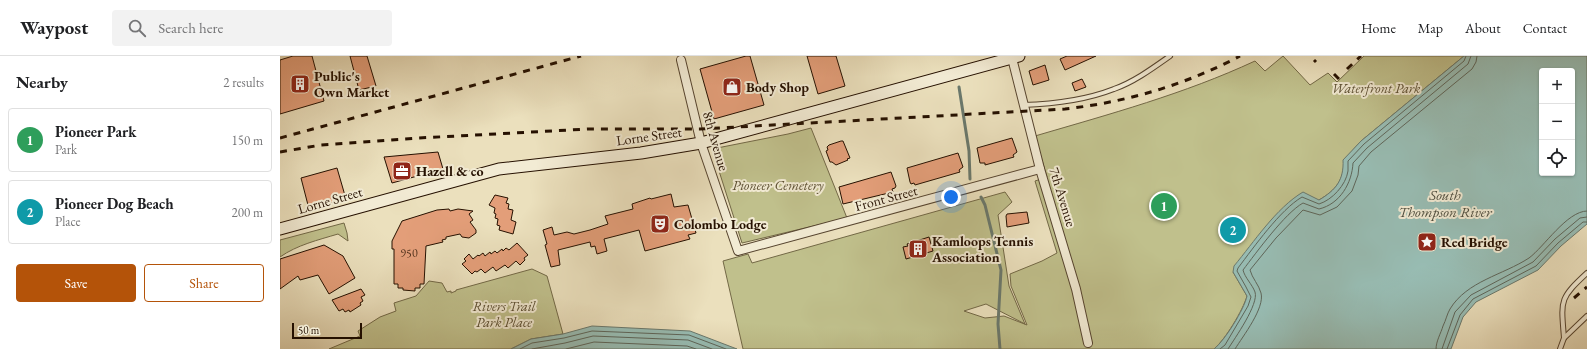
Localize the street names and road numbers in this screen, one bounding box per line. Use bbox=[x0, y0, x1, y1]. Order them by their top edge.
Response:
street label: 8th Avenue bbox=[699, 109, 733, 173]
street label: Lorne Street bbox=[615, 122, 684, 150]
street label: 7th Avenue bbox=[1045, 165, 1081, 229]
street label: Front Street bbox=[853, 181, 920, 215]
street label: Lorne Street bbox=[296, 182, 365, 218]

